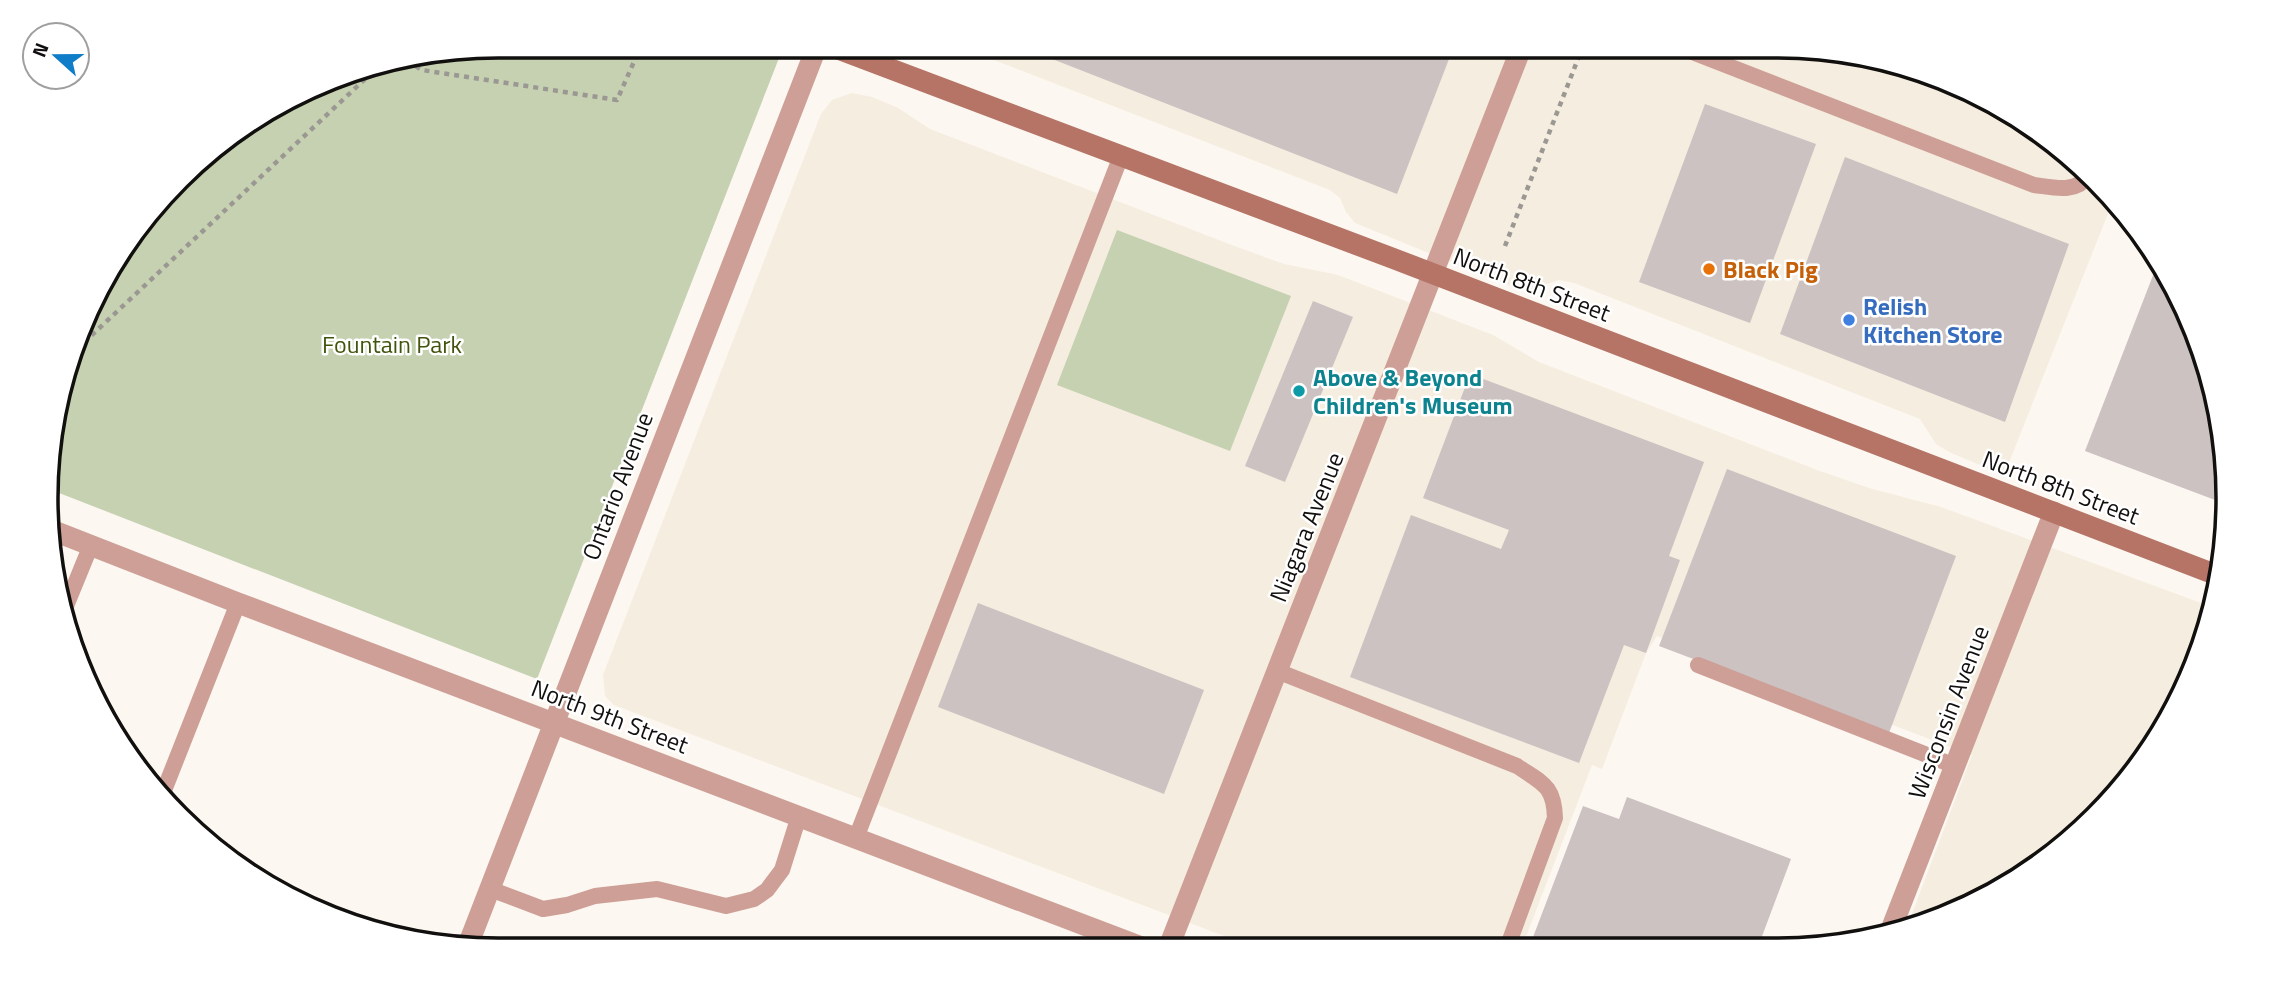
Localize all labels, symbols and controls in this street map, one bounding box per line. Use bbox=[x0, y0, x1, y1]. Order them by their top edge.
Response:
north arrow bbox=[21, 21, 91, 91]
text: N bbox=[24, 38, 56, 61]
street label: North 8th Street bbox=[1448, 238, 1616, 331]
place label: Black Pig bbox=[1723, 251, 1818, 287]
marker: Black Pig bbox=[1701, 261, 1717, 277]
place label: Relish Kitchen Store bbox=[1863, 288, 2003, 352]
marker: Relish Kitchen Store bbox=[1841, 312, 1857, 328]
park label: Fountain Park bbox=[322, 326, 463, 362]
place label: Above & Beyond Children's Museum bbox=[1313, 359, 1513, 423]
marker: Above & Beyond Children's Museum bbox=[1291, 383, 1307, 399]
street label: Ontario Avenue bbox=[572, 407, 662, 565]
street label: North 8th Street bbox=[1977, 441, 2145, 534]
street label: Niagara Avenue bbox=[1260, 447, 1352, 607]
street label: Wisconsin Avenue bbox=[1898, 620, 1998, 804]
street label: North 9th Street bbox=[526, 670, 694, 763]

